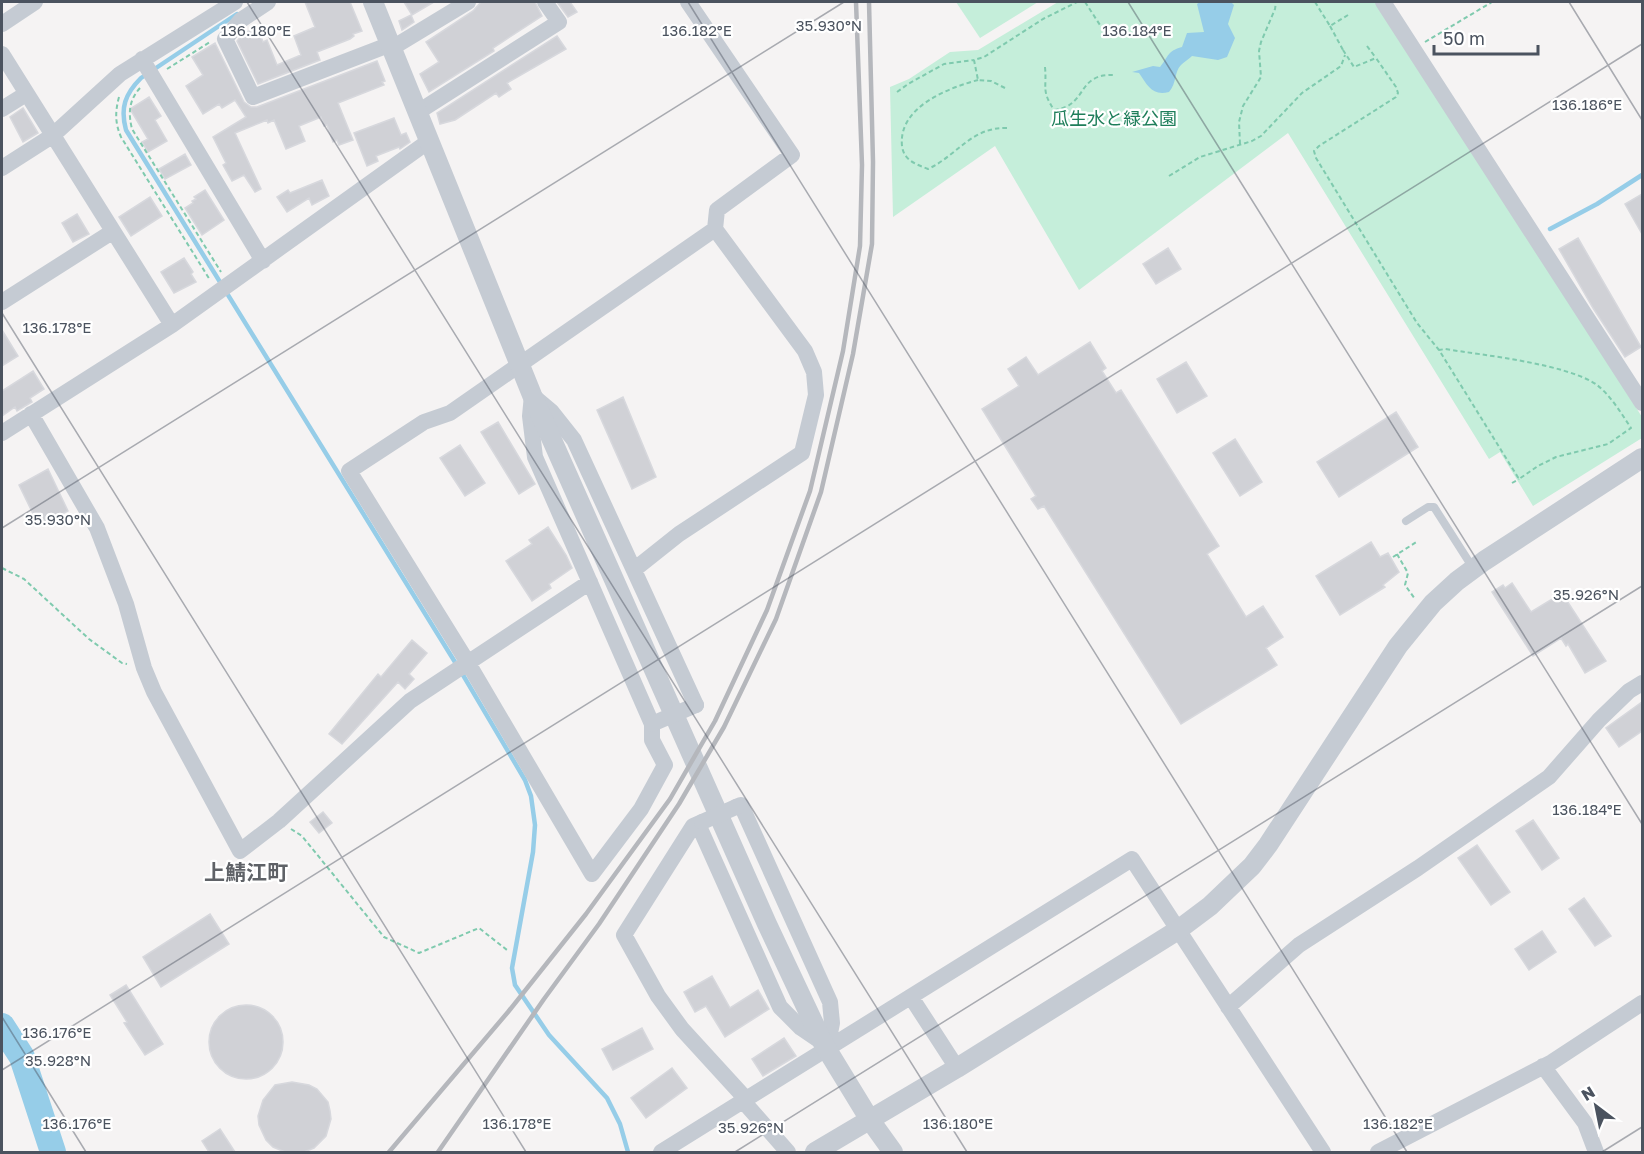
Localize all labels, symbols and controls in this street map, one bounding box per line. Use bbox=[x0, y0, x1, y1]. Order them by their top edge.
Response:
text: 35.930°N bbox=[796, 16, 862, 34]
scale bar bbox=[1434, 18, 1538, 56]
text: 136.180°E bbox=[221, 21, 291, 39]
text: 136.182°E bbox=[662, 21, 732, 39]
text: 136.184°E bbox=[1102, 21, 1172, 39]
text: 50 m bbox=[1443, 27, 1485, 49]
text: 136.186°E bbox=[1552, 95, 1622, 113]
park label: 瓜生水と緑公園 bbox=[1051, 107, 1177, 129]
text: 136.178°E bbox=[22, 318, 92, 336]
text: 35.930°N bbox=[25, 510, 91, 528]
text: 35.926°N bbox=[1553, 585, 1619, 603]
text: 136.184°E bbox=[1552, 800, 1622, 818]
district label: 上鯖江町 bbox=[204, 859, 288, 885]
text: 136.176°E bbox=[23, 1023, 91, 1041]
text: 35.928°N bbox=[25, 1051, 91, 1069]
north arrow bbox=[1566, 1076, 1626, 1136]
text: N bbox=[1578, 1082, 1599, 1105]
text: 136.176°E bbox=[43, 1114, 111, 1132]
text: 136.178°E bbox=[482, 1114, 552, 1132]
text: 136.180°E bbox=[923, 1114, 993, 1132]
text: 136.182°E bbox=[1363, 1114, 1433, 1132]
text: 35.926°N bbox=[718, 1118, 784, 1136]

